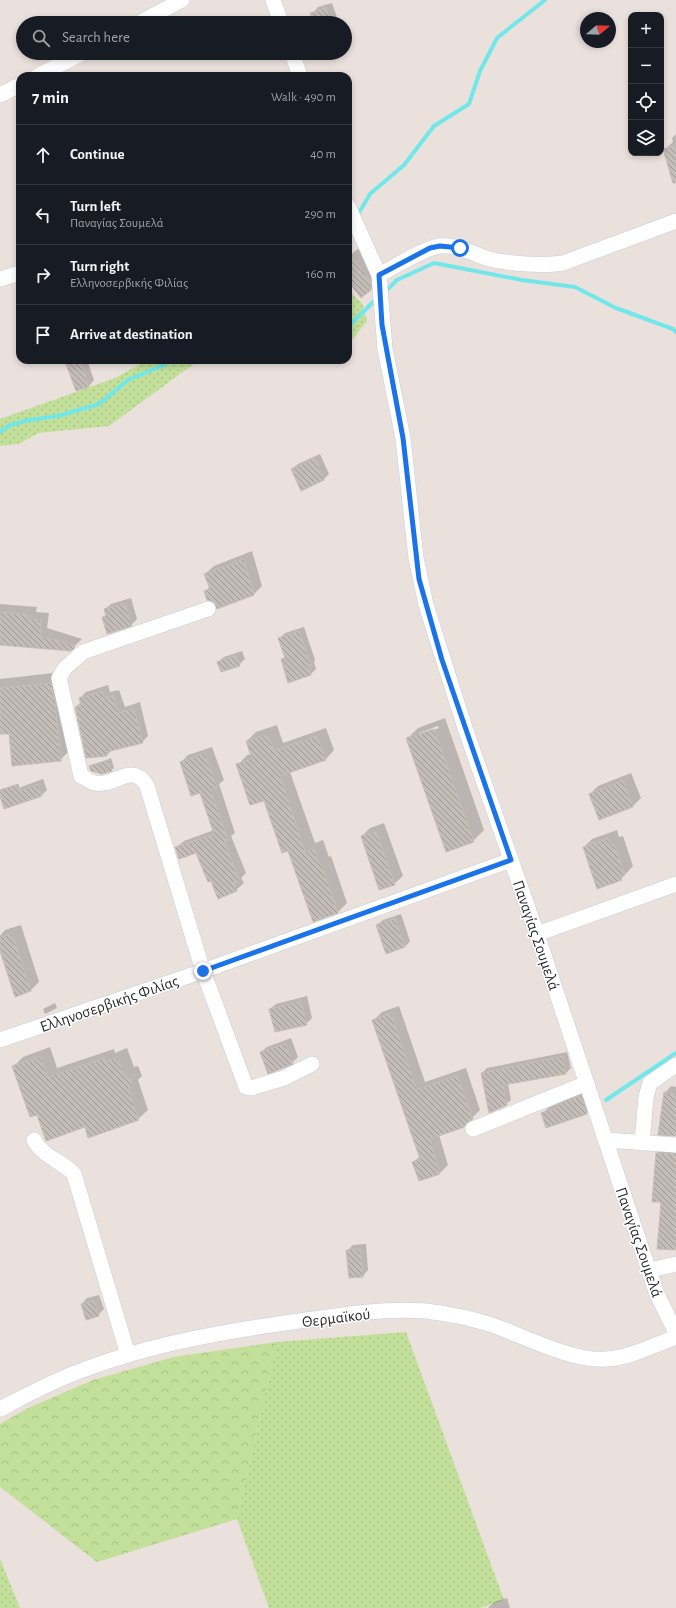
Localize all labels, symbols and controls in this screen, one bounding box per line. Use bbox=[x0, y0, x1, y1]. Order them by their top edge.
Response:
north arrow bbox=[580, 12, 616, 48]
map controls bbox=[628, 12, 664, 156]
button: + bbox=[628, 12, 664, 48]
search box bbox=[16, 16, 352, 60]
icon: search bbox=[30, 27, 52, 49]
text: Search here bbox=[62, 30, 130, 45]
button: − bbox=[628, 48, 664, 84]
button: locate bbox=[628, 84, 664, 120]
text: 7 min bbox=[32, 89, 69, 106]
text: Walk · 490 m bbox=[271, 91, 336, 104]
button: layers bbox=[628, 120, 664, 156]
icon: ahead bbox=[32, 144, 54, 166]
text: Continue bbox=[70, 147, 125, 162]
text: 40 m bbox=[310, 148, 336, 161]
text: Turn left bbox=[70, 199, 121, 214]
icon: left bbox=[32, 204, 54, 226]
text: 290 m bbox=[305, 208, 336, 221]
text: Παναγίας Σουμελά bbox=[70, 217, 163, 230]
route start bbox=[451, 239, 469, 257]
text: Turn right bbox=[70, 259, 129, 274]
icon: right bbox=[32, 264, 54, 286]
text: 160 m bbox=[306, 268, 336, 281]
text: Ελληνοσερβικής Φιλίας bbox=[70, 277, 188, 290]
icon: arrive bbox=[32, 324, 54, 346]
text: Arrive at destination bbox=[70, 327, 193, 342]
street label: Παναγίας Σουμελά bbox=[509, 878, 562, 993]
route end bbox=[194, 962, 212, 980]
street label: Ελληνοσερβικής Φιλίας bbox=[38, 973, 181, 1036]
street label: Παναγίας Σουμελά bbox=[612, 1185, 665, 1300]
street label: Θερμαϊκού bbox=[301, 1306, 371, 1330]

